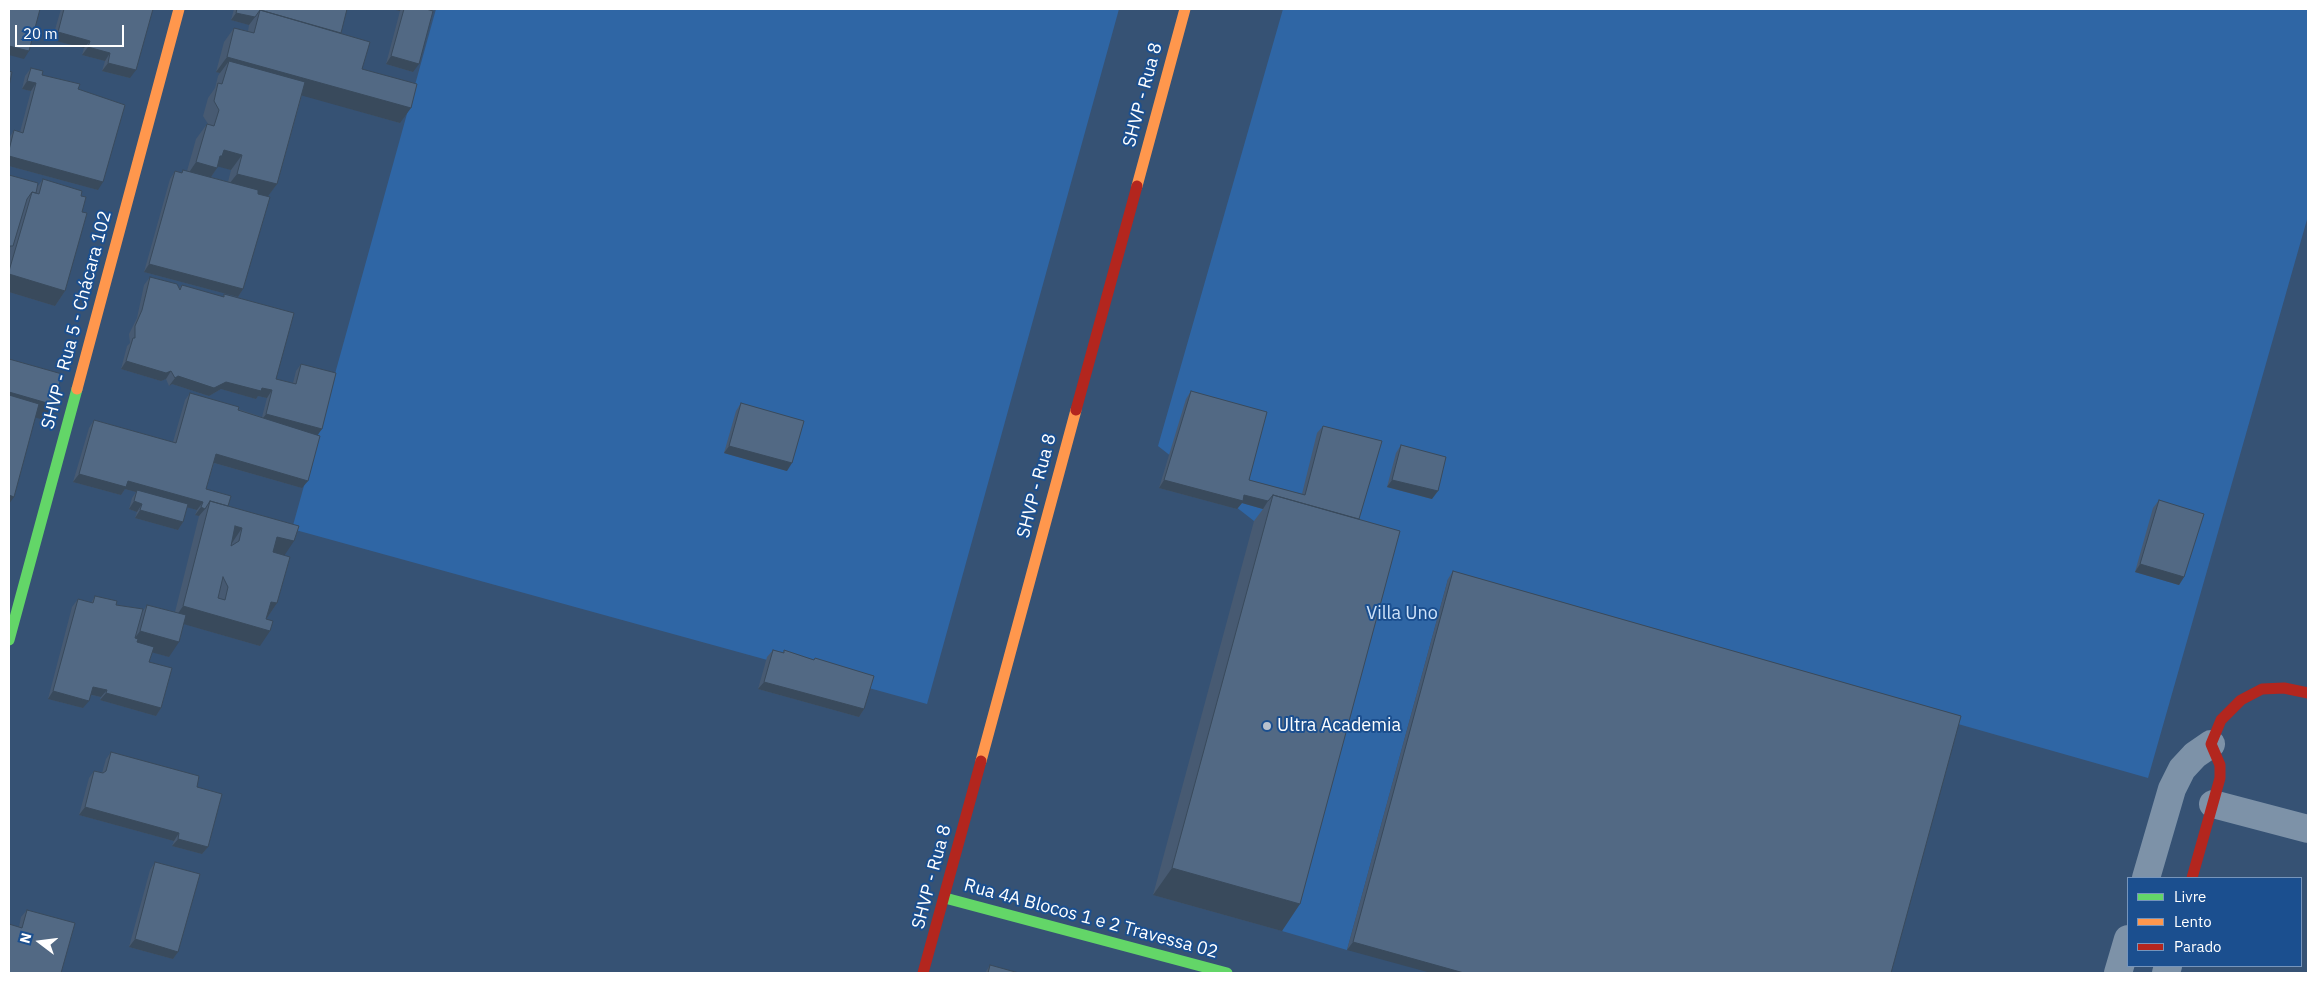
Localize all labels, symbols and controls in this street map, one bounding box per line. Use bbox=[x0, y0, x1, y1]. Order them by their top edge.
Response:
scale bar bbox=[18, 15, 126, 47]
text: 20 m bbox=[23, 24, 58, 43]
street label: SHVP - Rua 8 bbox=[1119, 40, 1167, 150]
street label: SHVP - Rua 5 - Chácara 102 bbox=[37, 208, 117, 432]
street label: SHVP - Rua 8 bbox=[1013, 431, 1061, 541]
park label: Villa Uno bbox=[1366, 603, 1438, 625]
place label: Ultra Academia bbox=[1277, 715, 1401, 737]
marker: Ultra Academia bbox=[1261, 720, 1273, 732]
street label: SHVP - Rua 8 bbox=[908, 822, 956, 932]
street label: Rua 4A Blocos 1 e 2 Travessa 02 bbox=[962, 875, 1220, 963]
legend bbox=[2127, 877, 2302, 967]
text: Livre bbox=[2174, 887, 2206, 906]
text: Lento bbox=[2174, 912, 2212, 931]
north arrow bbox=[15, 917, 65, 967]
text: N bbox=[16, 931, 36, 945]
text: Parado bbox=[2174, 937, 2222, 956]

